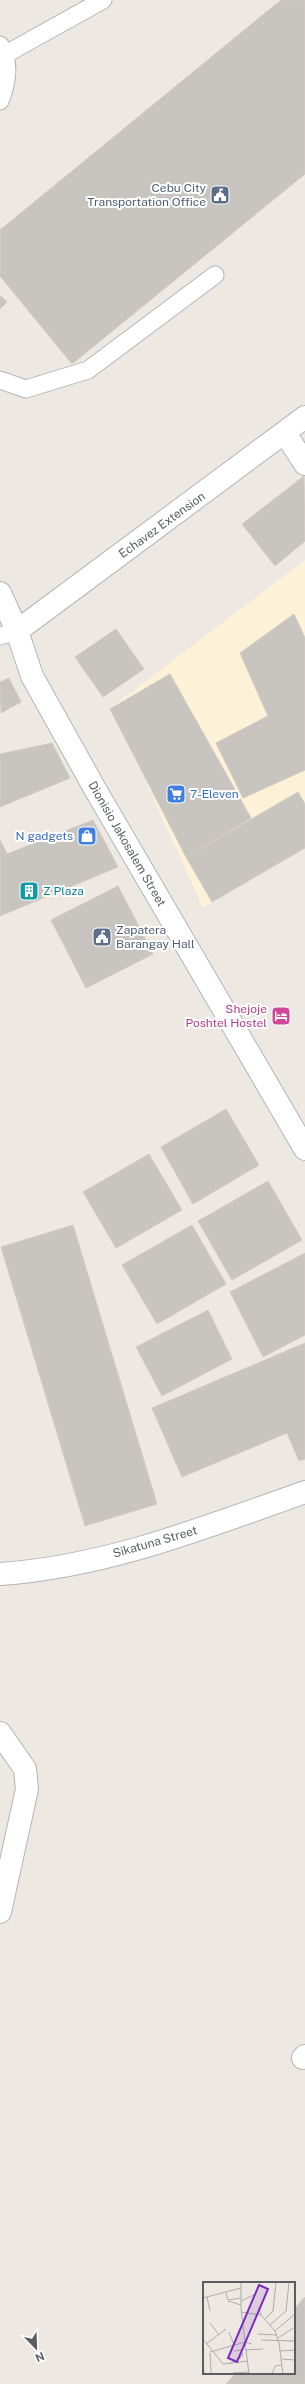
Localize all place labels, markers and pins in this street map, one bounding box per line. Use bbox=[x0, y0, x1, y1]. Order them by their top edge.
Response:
place label: Cebu City Transportation Office bbox=[87, 181, 207, 209]
public building icon: Cebu City Transportation Office bbox=[209, 184, 231, 206]
supermarket icon: 7-Eleven bbox=[165, 783, 187, 805]
place label: 7-Eleven bbox=[190, 787, 239, 801]
shop icon: N gadgets bbox=[76, 825, 98, 847]
place label: N gadgets bbox=[15, 829, 73, 843]
building icon: Z Plaza bbox=[18, 880, 40, 902]
place label: Z Plaza bbox=[43, 884, 84, 898]
place label: Zapatera Barangay Hall bbox=[116, 923, 195, 951]
public building icon: Zapatera Barangay Hall bbox=[91, 926, 113, 948]
place label: Shejoje Poshtel Hostel bbox=[185, 1002, 267, 1030]
hotel icon: Shejoje Poshtel Hostel bbox=[270, 1005, 292, 1027]

